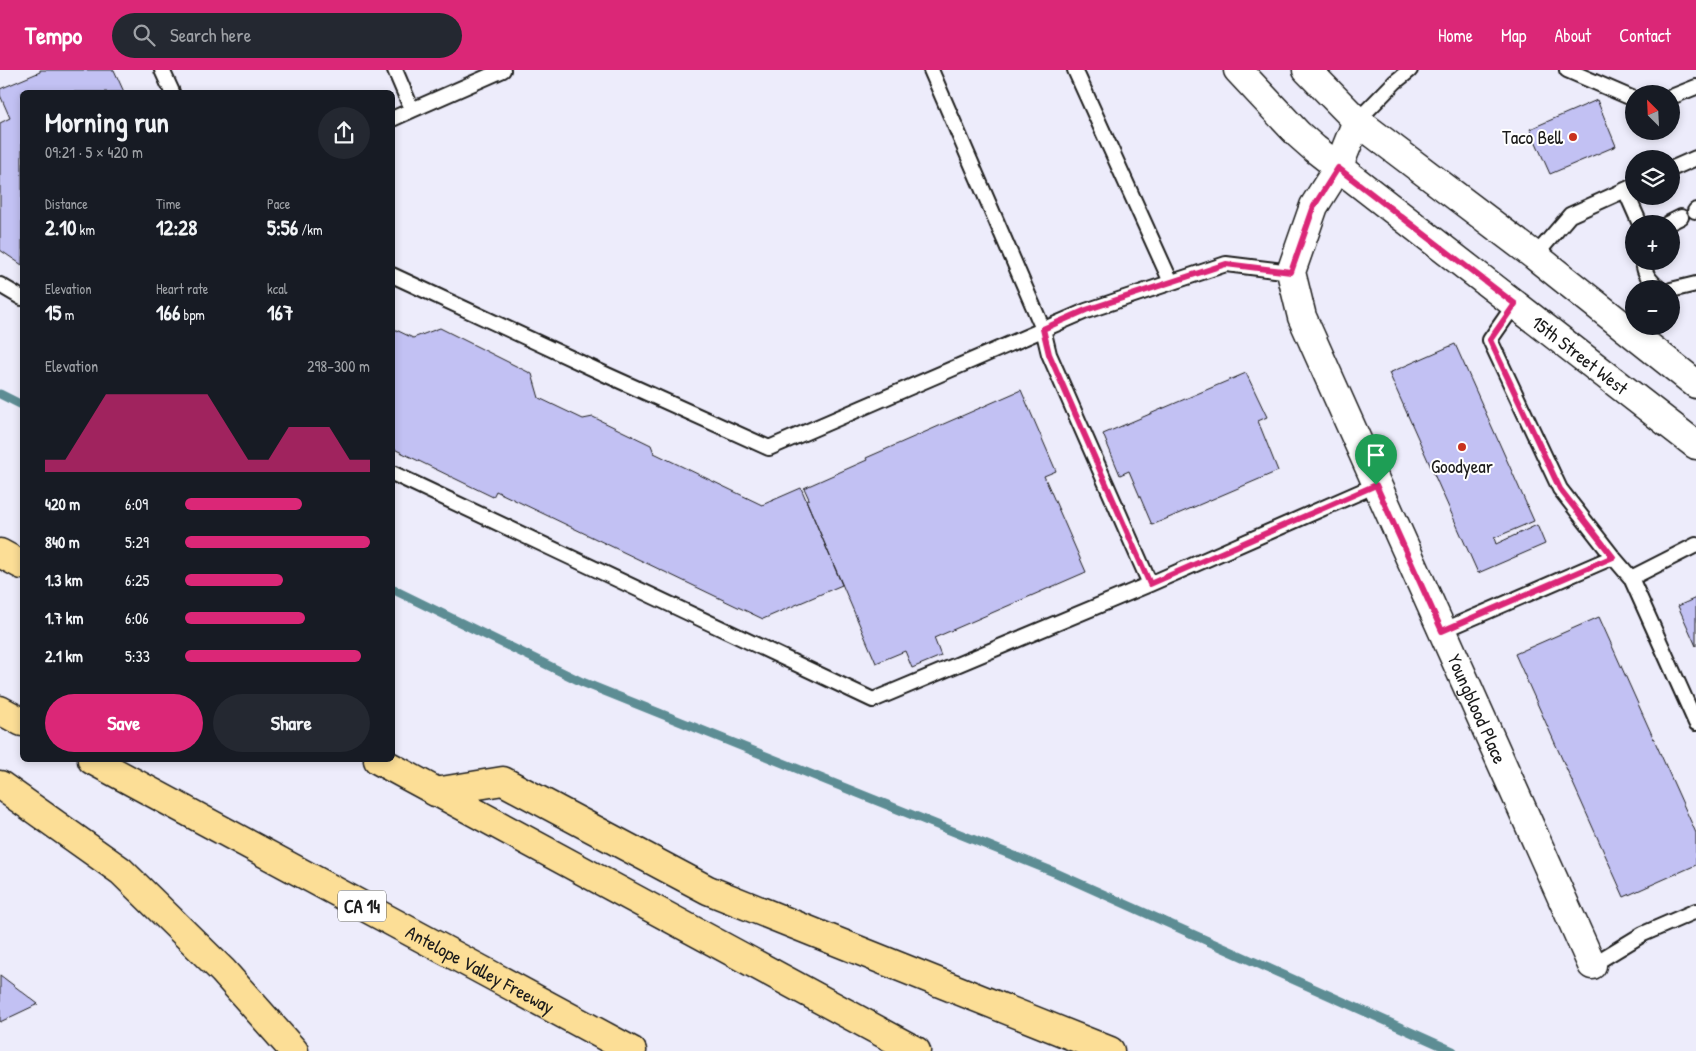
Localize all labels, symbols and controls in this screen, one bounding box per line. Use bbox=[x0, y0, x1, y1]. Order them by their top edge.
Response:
search box bbox=[112, 13, 462, 58]
text: Tempo bbox=[25, 19, 82, 51]
icon: search bbox=[130, 21, 158, 49]
text: Search here bbox=[170, 22, 251, 48]
text: Home bbox=[1438, 23, 1473, 48]
text: Map bbox=[1501, 23, 1526, 48]
text: About bbox=[1554, 23, 1591, 48]
text: Contact bbox=[1619, 23, 1671, 48]
north arrow bbox=[1625, 85, 1680, 140]
map controls bbox=[1625, 85, 1680, 335]
text: Morning run bbox=[45, 103, 169, 141]
button: share bbox=[318, 107, 370, 159]
place label: Taco Bell bbox=[1502, 124, 1564, 150]
marker: Taco Bell bbox=[1567, 131, 1579, 143]
text: 09:21 · 5 × 420 m bbox=[45, 141, 143, 163]
button: layers bbox=[1625, 150, 1680, 205]
text: Distance bbox=[45, 194, 88, 213]
text: Time bbox=[156, 194, 181, 213]
text: Pace bbox=[267, 194, 290, 213]
text: 2.10 bbox=[45, 213, 76, 242]
text: 12:28 bbox=[156, 213, 197, 242]
text: 5:56 bbox=[267, 213, 298, 242]
button: + bbox=[1625, 215, 1680, 270]
text: km bbox=[76, 220, 95, 239]
text: /km bbox=[298, 220, 323, 239]
text: Elevation bbox=[45, 279, 92, 298]
text: Heart rate bbox=[156, 279, 208, 298]
text: kcal bbox=[267, 279, 287, 298]
button: − bbox=[1625, 280, 1680, 335]
text: 15 bbox=[45, 298, 62, 327]
text: 166 bbox=[156, 298, 180, 327]
text: 167 bbox=[267, 298, 293, 327]
text: m bbox=[62, 305, 74, 324]
text: bpm bbox=[180, 305, 205, 324]
street label: 15th Street West bbox=[1526, 309, 1634, 401]
text: Elevation bbox=[45, 355, 98, 377]
text: 298–300 m bbox=[307, 355, 370, 377]
pin bbox=[1355, 434, 1397, 485]
icon: arrive bbox=[1362, 441, 1390, 469]
marker: Goodyear bbox=[1456, 441, 1468, 453]
place label: Goodyear bbox=[1431, 453, 1494, 479]
text: 420 m bbox=[45, 493, 80, 515]
text: 6:09 bbox=[125, 493, 148, 515]
text: 840 m bbox=[45, 531, 80, 553]
text: 5:29 bbox=[125, 531, 149, 553]
text: 1.3 km bbox=[45, 569, 83, 591]
text: 6:25 bbox=[125, 569, 149, 591]
text: 1.7 km bbox=[45, 607, 83, 629]
text: 6:06 bbox=[125, 607, 149, 629]
text: 2.1 km bbox=[45, 645, 83, 667]
text: 5:33 bbox=[125, 645, 150, 667]
street label: Youngblood Place bbox=[1441, 650, 1513, 768]
button: Save bbox=[45, 694, 203, 752]
button: Share bbox=[213, 694, 370, 752]
road number: CA 14 bbox=[338, 890, 386, 921]
street label: Antelope Valley Freeway bbox=[401, 919, 559, 1020]

